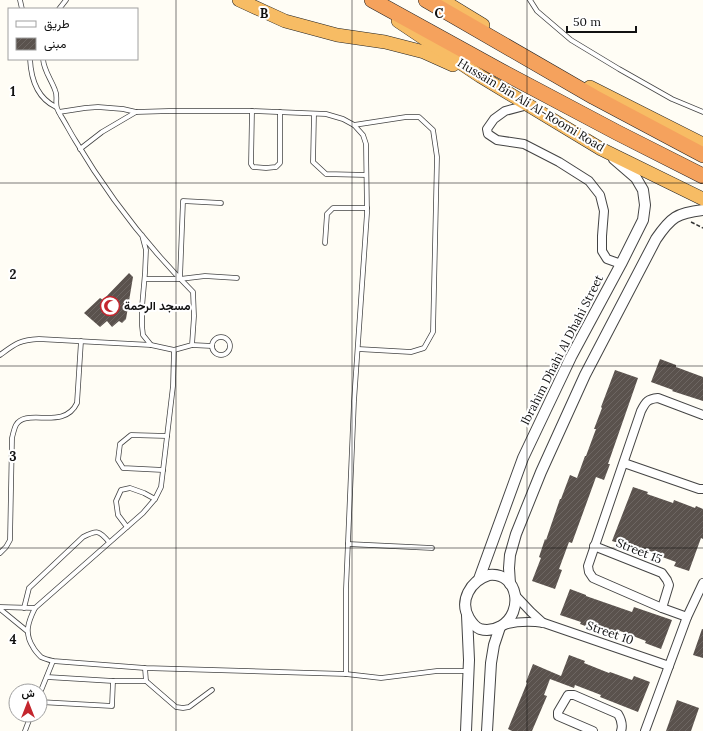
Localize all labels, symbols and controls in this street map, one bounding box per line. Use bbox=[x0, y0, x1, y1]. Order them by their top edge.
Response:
text: B bbox=[260, 5, 269, 22]
text: C bbox=[435, 5, 444, 22]
legend bbox=[8, 8, 138, 60]
scale bar bbox=[567, 8, 636, 34]
text: 50 m bbox=[573, 14, 601, 29]
text: طريق bbox=[44, 16, 70, 32]
text: مبنى bbox=[44, 36, 66, 52]
street label: Hussain Bin Ali Al-Roomi Road bbox=[455, 55, 608, 155]
text: 1 bbox=[10, 83, 16, 100]
text: 2 bbox=[10, 266, 17, 283]
street label: Ibrahim Dhahi Al Dhahi Street bbox=[517, 272, 606, 427]
mosque icon: مسجد الرحمة bbox=[99, 295, 121, 317]
place label: مسجد الرحمة bbox=[124, 298, 191, 314]
text: 3 bbox=[9, 448, 17, 465]
street label: Street 15 bbox=[614, 535, 664, 566]
street label: Street 10 bbox=[585, 617, 636, 648]
text: 4 bbox=[9, 631, 17, 648]
north arrow bbox=[8, 683, 48, 723]
text: ش bbox=[21, 686, 35, 700]

